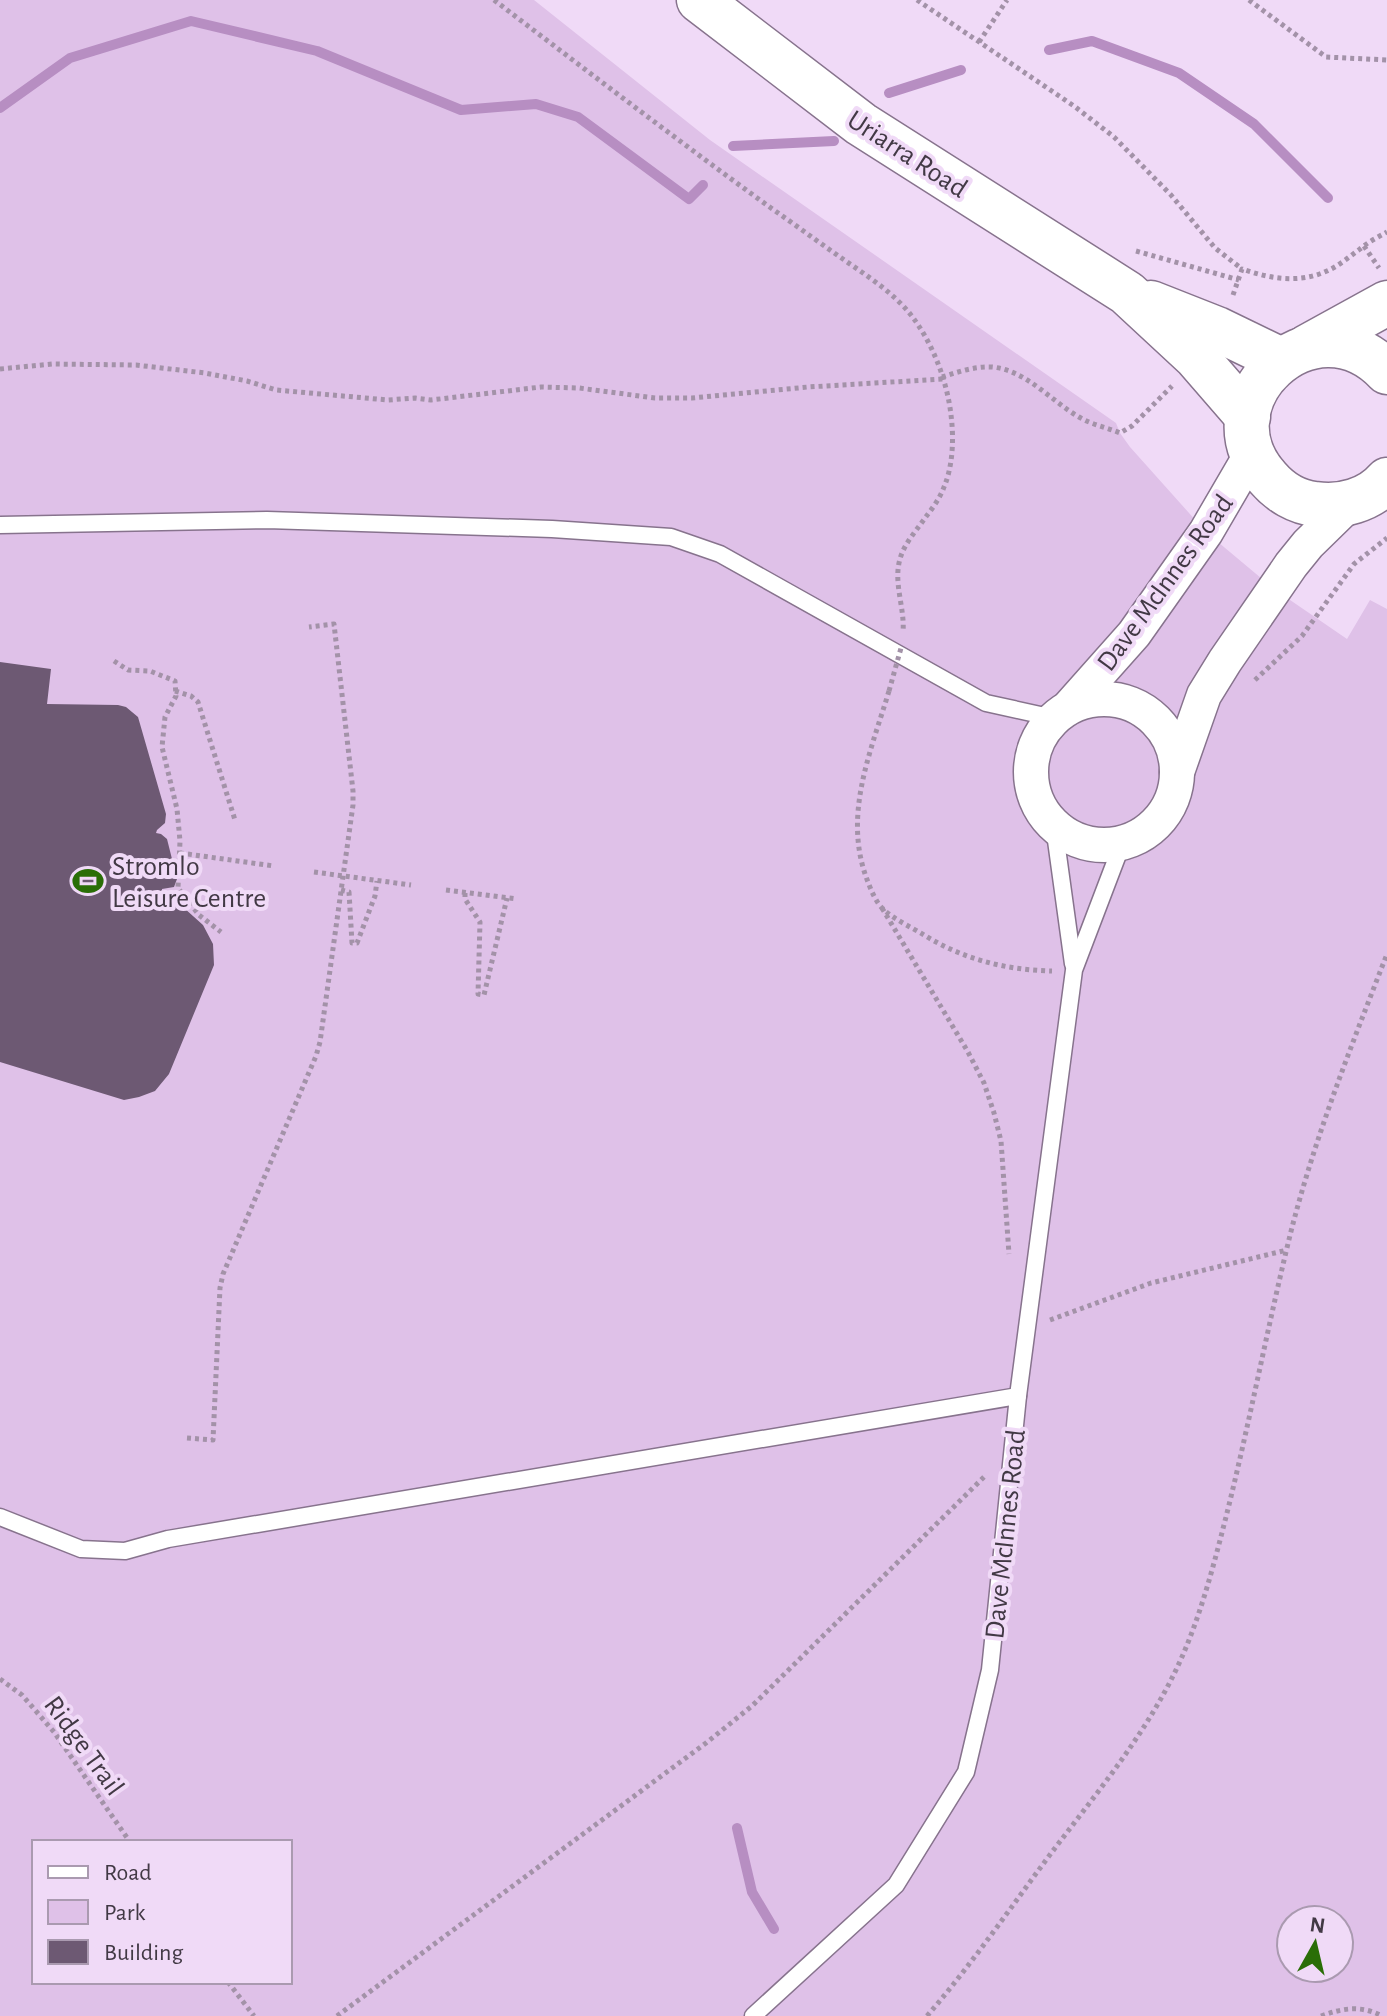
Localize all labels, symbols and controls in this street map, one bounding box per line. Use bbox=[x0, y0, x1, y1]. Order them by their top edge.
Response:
street label: Uriarra Road bbox=[842, 106, 972, 204]
street label: Dave McInnes Road bbox=[1092, 490, 1239, 677]
place label: Stromlo Leisure Centre bbox=[112, 853, 266, 913]
sports icon: Stromlo Leisure Centre bbox=[71, 864, 105, 898]
street label: Dave McInnes Road bbox=[981, 1428, 1031, 1640]
street label: Ridge Trail bbox=[38, 1691, 129, 1801]
legend bbox=[32, 1840, 292, 1984]
text: Road bbox=[104, 1861, 152, 1885]
text: Park bbox=[104, 1901, 145, 1925]
north arrow bbox=[1275, 1904, 1355, 1984]
text: N bbox=[1309, 1913, 1327, 1937]
text: Building bbox=[104, 1941, 183, 1965]

